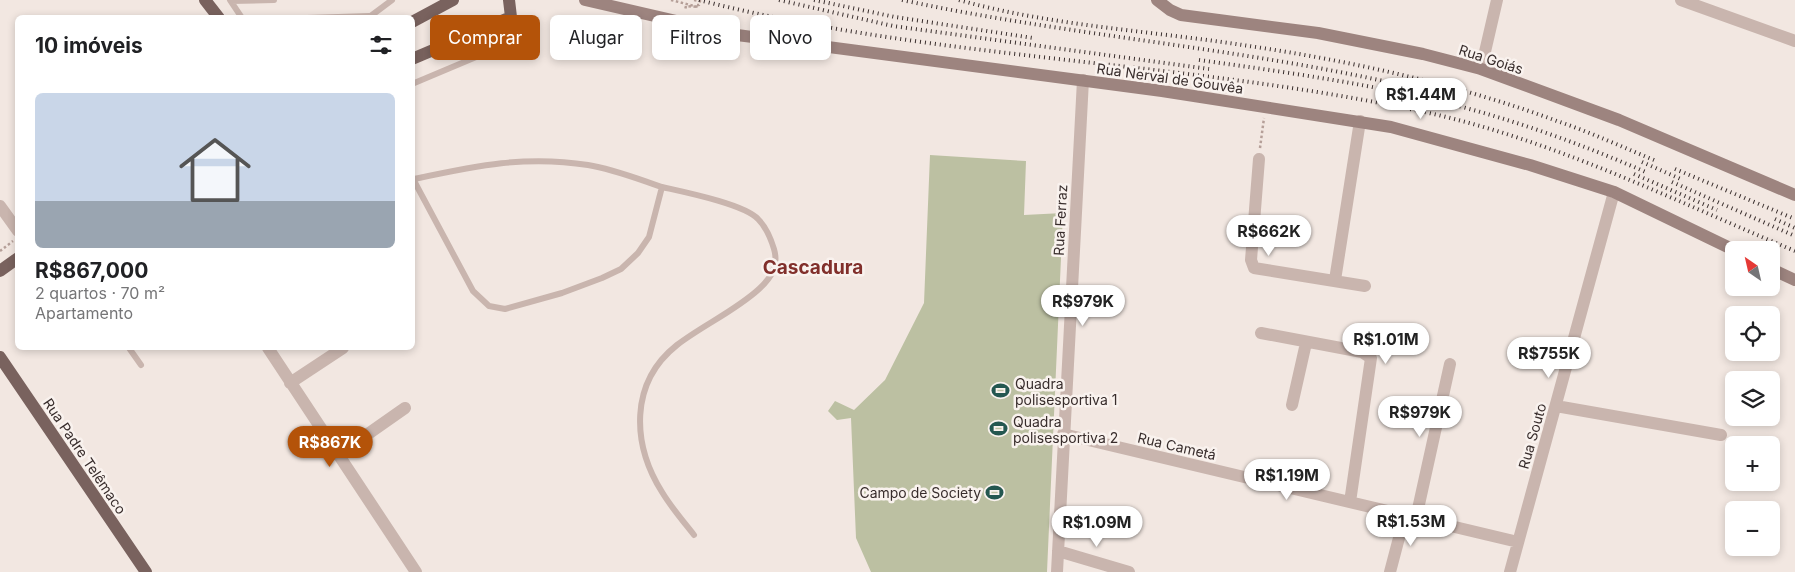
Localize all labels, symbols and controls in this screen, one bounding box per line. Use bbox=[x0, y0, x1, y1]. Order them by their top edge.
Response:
chip: Comprar bbox=[430, 15, 540, 60]
chip: Alugar bbox=[550, 15, 642, 60]
chip: Filtros bbox=[652, 15, 740, 60]
chip: Novo bbox=[750, 15, 831, 60]
icon: filters bbox=[367, 31, 395, 59]
text: 10 imóveis bbox=[35, 33, 143, 58]
street label: Rua Goiás bbox=[1457, 41, 1525, 77]
street label: Rua Nerval de Gouvêa bbox=[1096, 59, 1244, 97]
pin: R$1.44M bbox=[1375, 78, 1467, 120]
text: R$1.44M bbox=[1386, 84, 1456, 104]
icon: home bbox=[170, 125, 260, 215]
street label: Rua Ferraz bbox=[1050, 184, 1070, 256]
pin: R$662K bbox=[1228, 214, 1310, 257]
text: R$662K bbox=[1237, 221, 1301, 241]
north arrow bbox=[1725, 241, 1780, 296]
map controls bbox=[1725, 241, 1780, 556]
district label: Cascadura bbox=[763, 256, 863, 279]
text: R$867,000 bbox=[35, 258, 148, 283]
text: 2 quartos · 70 m² bbox=[35, 283, 165, 303]
pin: R$979K bbox=[1042, 284, 1124, 327]
text: R$979K bbox=[1052, 291, 1114, 311]
text: Apartamento bbox=[35, 303, 133, 323]
button: locate bbox=[1725, 306, 1780, 361]
pin: R$1.01M bbox=[1340, 322, 1432, 365]
text: R$1.01M bbox=[1353, 329, 1419, 349]
pin: R$755K bbox=[1508, 336, 1590, 379]
text: R$755K bbox=[1518, 343, 1580, 363]
button: layers bbox=[1725, 371, 1780, 426]
place label: Quadra polisesportiva 1 bbox=[1015, 375, 1117, 408]
sports icon: Quadra polisesportiva 1 bbox=[991, 381, 1011, 401]
street label: Rua Padre Telêmaco bbox=[40, 395, 130, 517]
pin: R$979K bbox=[1379, 396, 1461, 438]
street label: Rua Souto bbox=[1515, 401, 1549, 471]
text: R$979K bbox=[1389, 402, 1451, 422]
place label: Quadra polisesportiva 2 bbox=[1013, 413, 1118, 446]
sports icon: Quadra polisesportiva 2 bbox=[989, 419, 1009, 439]
pin: R$867K bbox=[289, 426, 371, 468]
street label: Rua Cametá bbox=[1136, 429, 1218, 463]
text: R$867K bbox=[299, 432, 361, 452]
button: + bbox=[1725, 436, 1780, 491]
pin: R$1.19M bbox=[1241, 458, 1333, 501]
text: R$1.19M bbox=[1255, 465, 1319, 485]
sports icon: Campo de Society bbox=[985, 482, 1005, 502]
place label: Campo de Society bbox=[859, 484, 981, 501]
button: − bbox=[1725, 501, 1780, 556]
pin: R$1.53M bbox=[1365, 504, 1457, 547]
pin: R$1.09M bbox=[1051, 506, 1143, 548]
text: R$1.53M bbox=[1377, 511, 1445, 531]
text: R$1.09M bbox=[1063, 512, 1131, 532]

